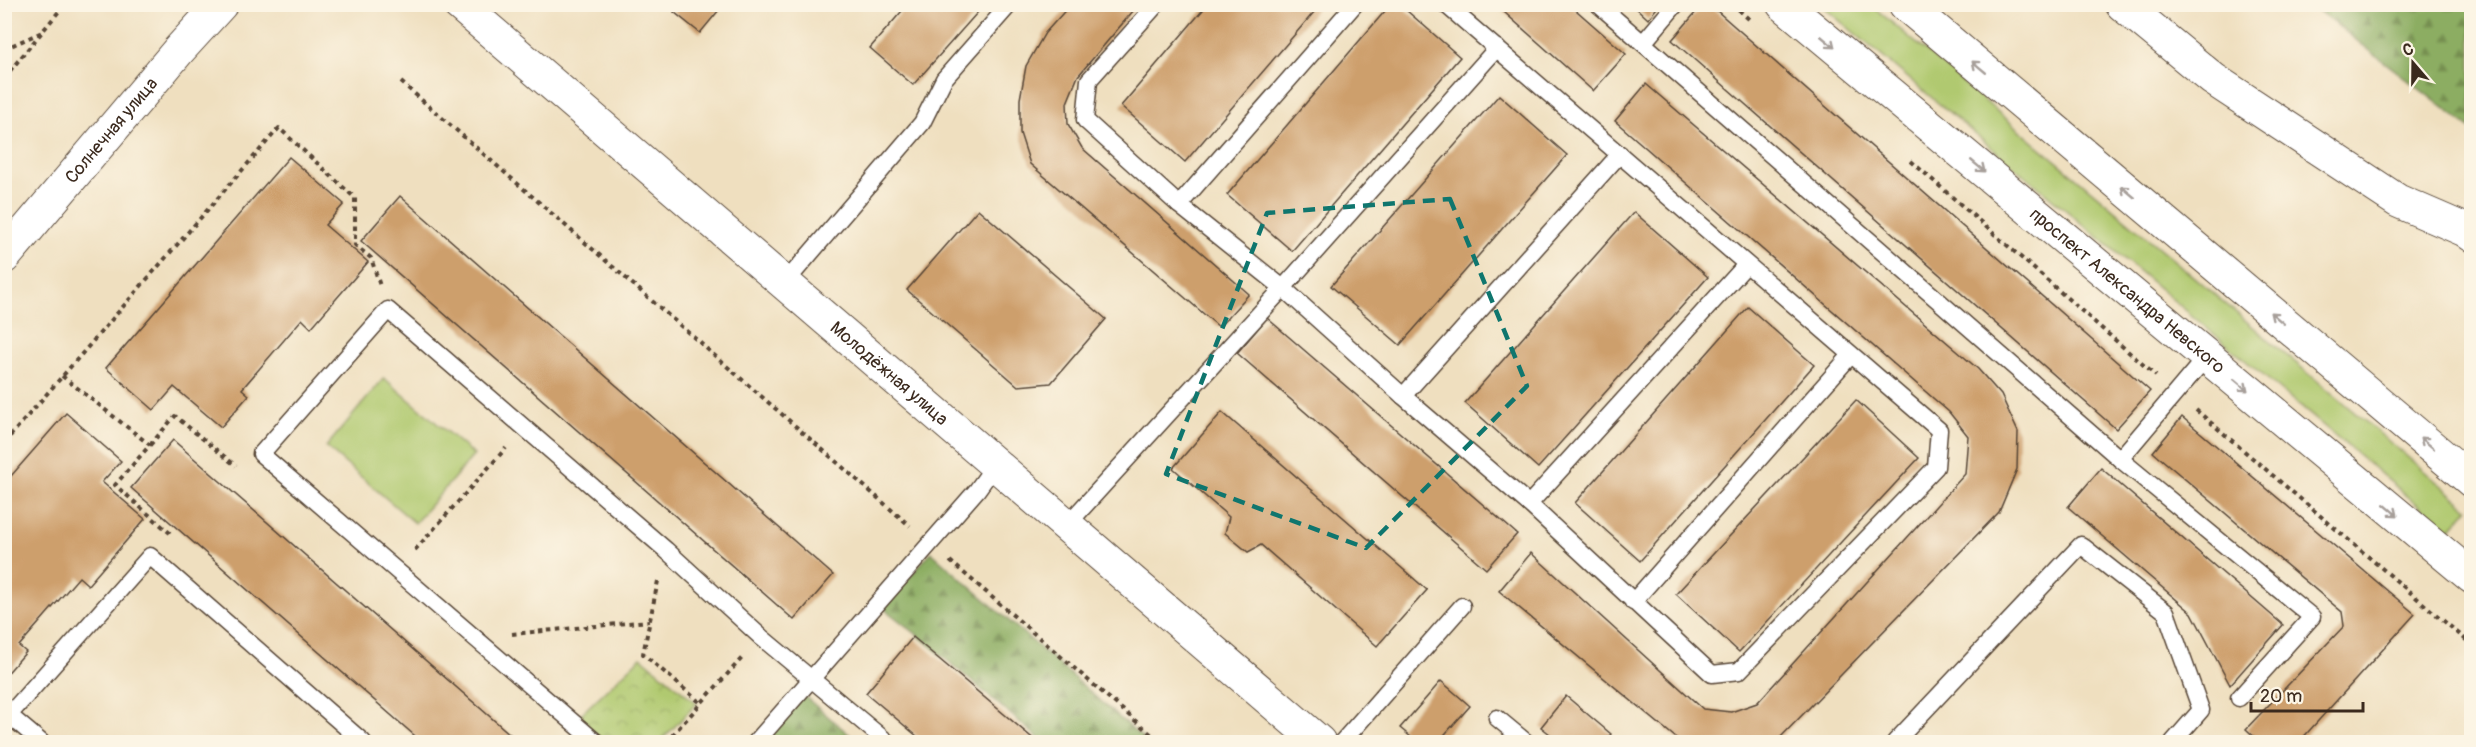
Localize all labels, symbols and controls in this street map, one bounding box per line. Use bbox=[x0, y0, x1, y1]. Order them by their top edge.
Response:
north arrow bbox=[2383, 33, 2443, 93]
one-way arrow bbox=[1820, 35, 1835, 49]
text: С bbox=[2400, 39, 2416, 61]
one-way arrow bbox=[1972, 60, 1987, 74]
street label: Солнечная улица bbox=[60, 72, 162, 188]
one-way arrow bbox=[1970, 160, 1986, 173]
one-way arrow bbox=[2120, 186, 2136, 199]
street label: проспект Александра Невского bbox=[2025, 203, 2230, 379]
one-way arrow bbox=[2270, 312, 2286, 325]
street label: Молодёжная улица bbox=[825, 316, 953, 430]
one-way arrow bbox=[2233, 378, 2249, 391]
one-way arrow bbox=[2419, 437, 2435, 450]
one-way arrow bbox=[2383, 503, 2399, 516]
scale bar bbox=[2251, 675, 2364, 713]
text: 20 m bbox=[2260, 685, 2302, 708]

